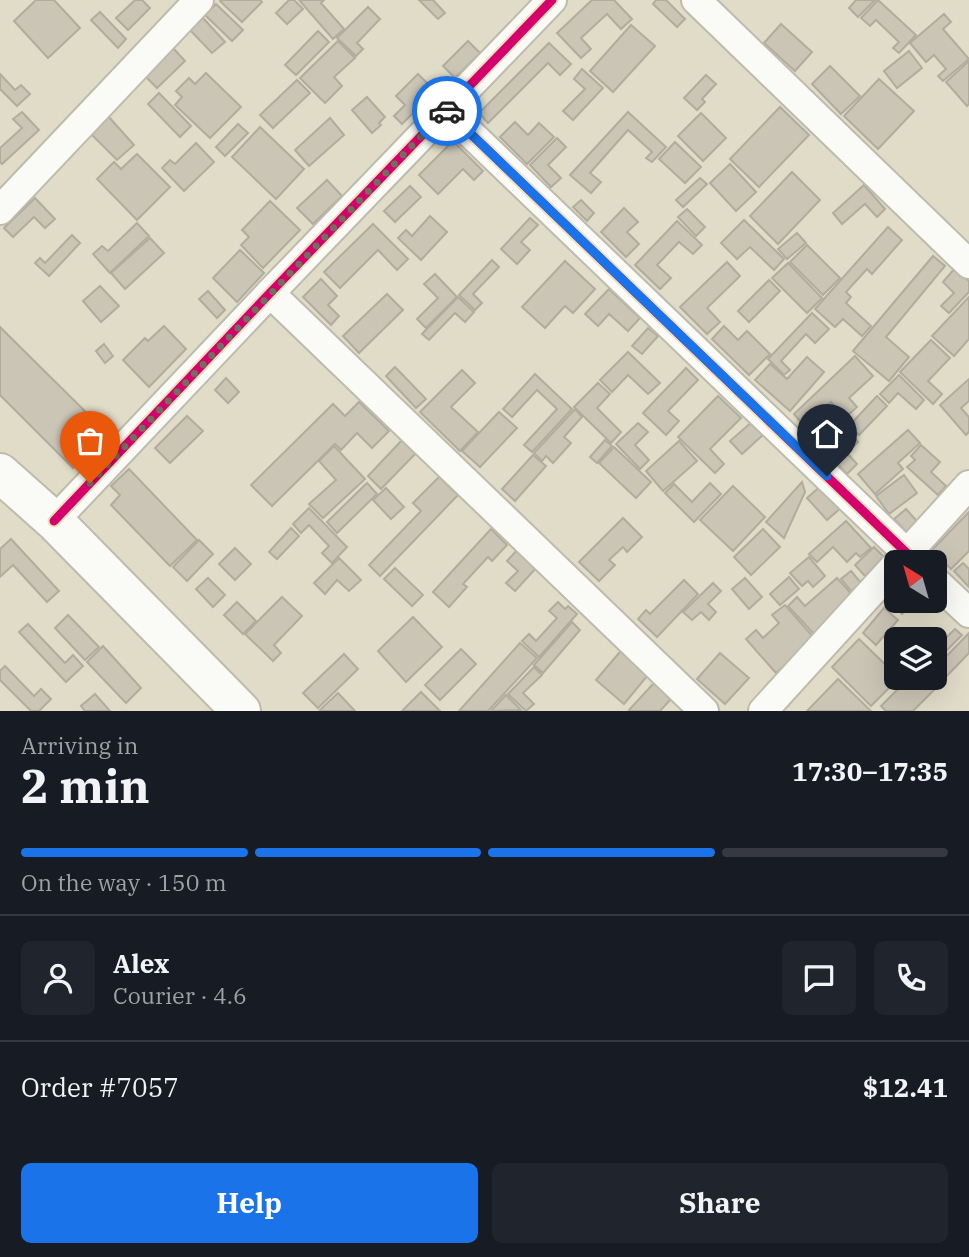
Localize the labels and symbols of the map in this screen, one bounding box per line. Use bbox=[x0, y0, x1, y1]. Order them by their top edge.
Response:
courier bbox=[412, 76, 482, 146]
pin bbox=[797, 404, 857, 476]
pin bbox=[60, 411, 120, 483]
north arrow bbox=[884, 550, 947, 612]

